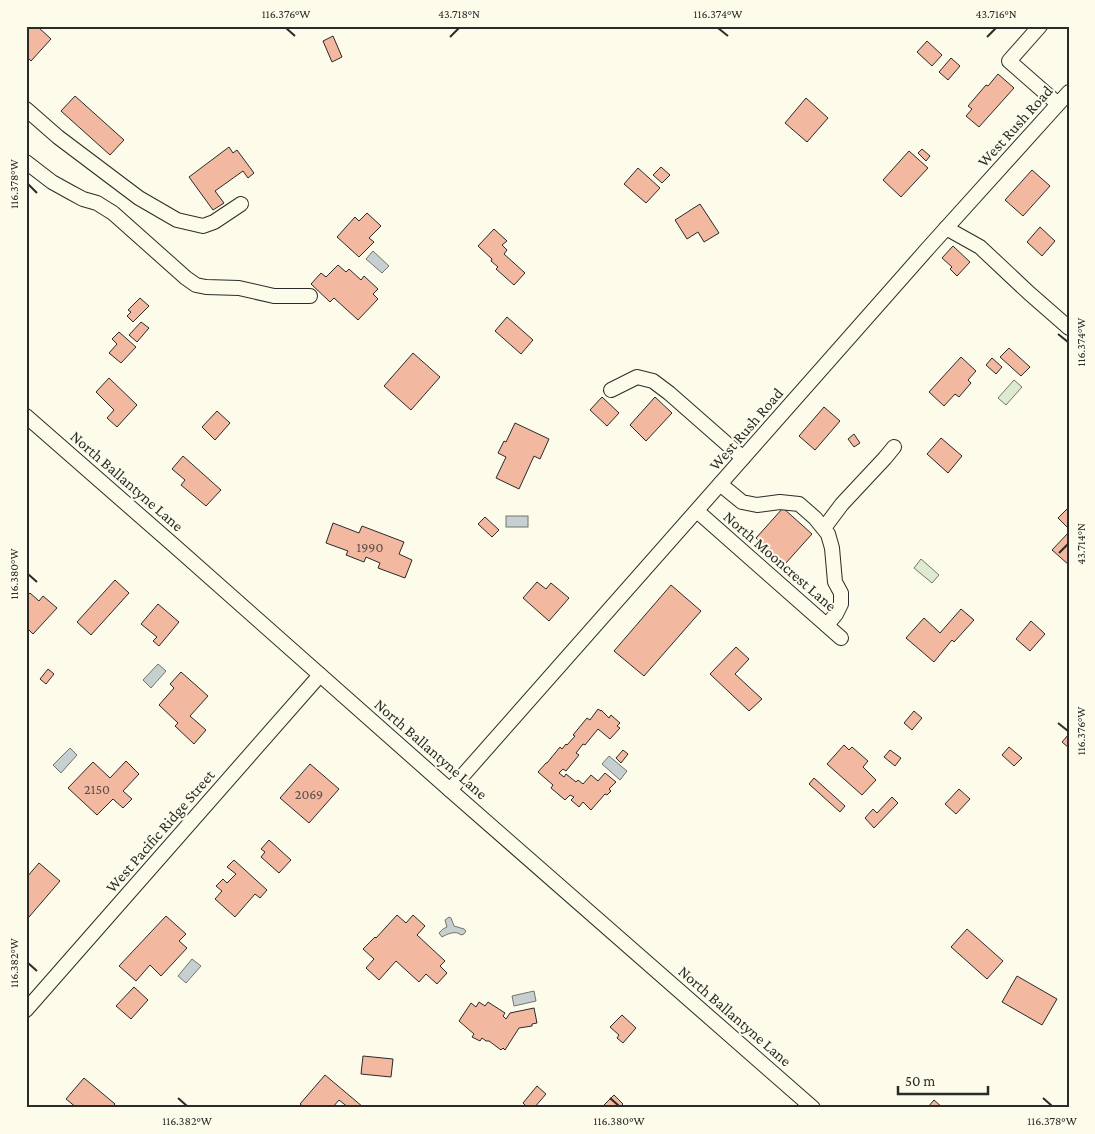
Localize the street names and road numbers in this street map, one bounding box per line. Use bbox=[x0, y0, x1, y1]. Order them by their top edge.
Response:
street label: West Rush Road bbox=[974, 82, 1056, 170]
street label: West Rush Road bbox=[706, 384, 787, 473]
street label: North Ballantyne Lane bbox=[67, 427, 187, 535]
street label: North Mooncrest Lane bbox=[720, 508, 840, 614]
street label: North Ballantyne Lane bbox=[371, 695, 491, 803]
street label: West Pacific Ridge Street bbox=[102, 766, 219, 896]
street label: North Ballantyne Lane bbox=[675, 962, 795, 1070]

